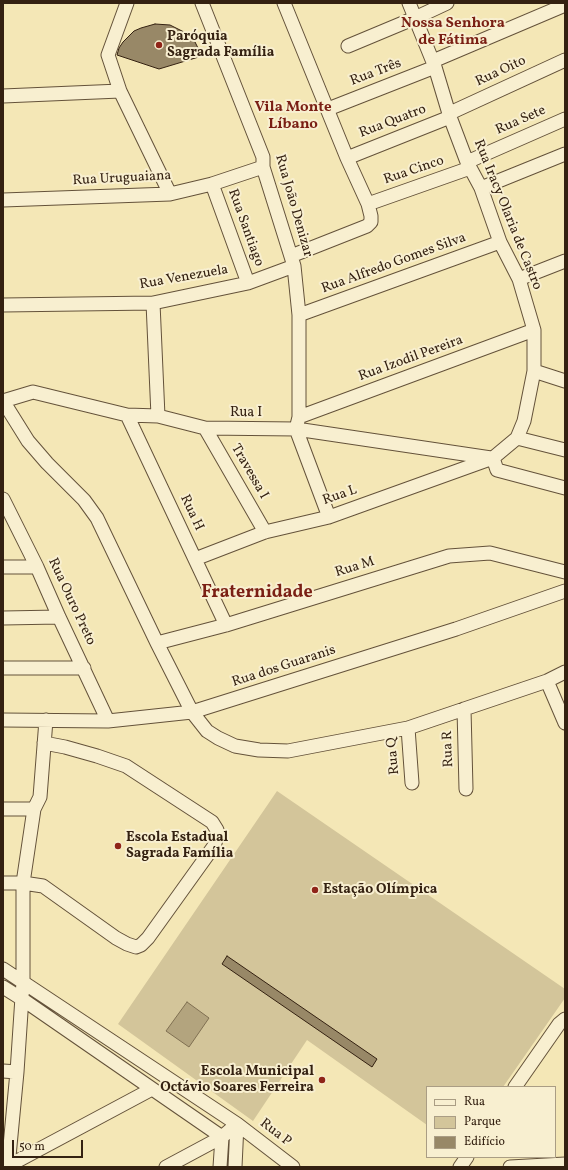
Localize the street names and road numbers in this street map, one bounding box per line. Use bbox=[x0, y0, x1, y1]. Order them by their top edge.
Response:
street label: Rua Oito bbox=[473, 53, 529, 91]
street label: Rua Três bbox=[348, 56, 404, 90]
street label: Rua Quatro bbox=[357, 102, 429, 142]
street label: Rua Sete bbox=[493, 103, 549, 139]
street label: Rua Iracy Olaria de Castro bbox=[469, 137, 545, 293]
street label: Rua João Denizar bbox=[270, 153, 316, 259]
street label: Rua Cinco bbox=[382, 153, 446, 189]
street label: Rua Uruguaiana bbox=[72, 168, 172, 190]
street label: Rua Santiago bbox=[223, 187, 267, 269]
street label: Rua Alfredo Gomes Silva bbox=[319, 230, 469, 298]
street label: Rua Venezuela bbox=[138, 262, 230, 294]
street label: Rua Izodil Pereira bbox=[357, 332, 465, 386]
street label: Rua I bbox=[230, 405, 262, 421]
street label: Travessa I bbox=[227, 442, 271, 502]
street label: Rua L bbox=[321, 482, 359, 510]
street label: Rua H bbox=[175, 492, 207, 534]
street label: Rua M bbox=[333, 554, 377, 582]
street label: Rua Ouro Preto bbox=[43, 556, 99, 648]
street label: Rua dos Guaranis bbox=[230, 642, 338, 692]
street label: Rua R bbox=[440, 730, 458, 768]
street label: Rua Q bbox=[384, 737, 404, 775]
street label: Rua P bbox=[256, 1115, 294, 1151]

